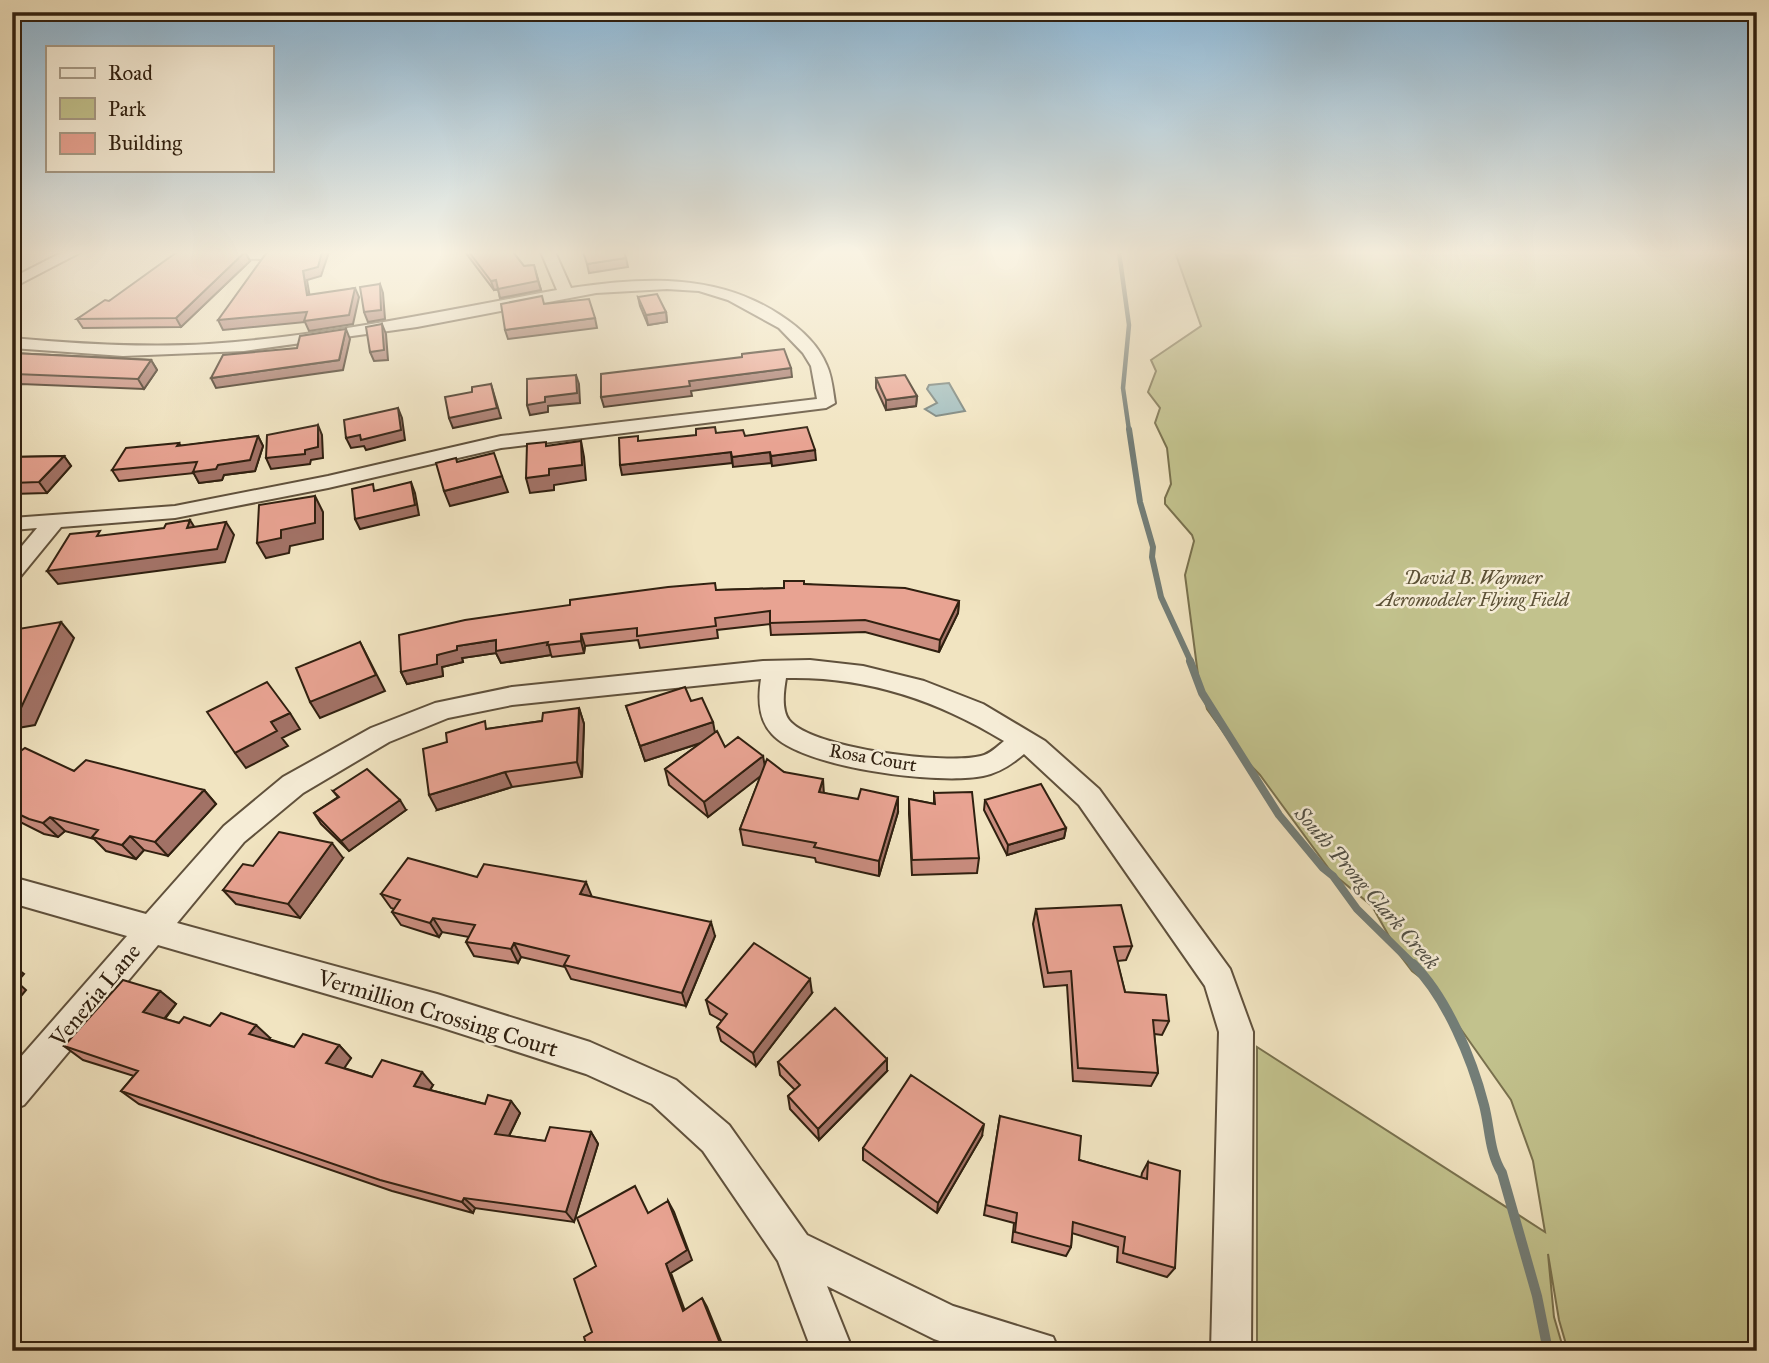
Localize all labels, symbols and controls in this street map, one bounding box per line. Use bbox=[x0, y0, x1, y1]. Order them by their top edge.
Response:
legend bbox=[46, 46, 273, 172]
text: Road bbox=[108, 60, 153, 86]
text: Park bbox=[108, 96, 146, 122]
text: Building bbox=[108, 130, 182, 156]
park label: David B. Waymer Aeromodeler Flying Field bbox=[1375, 566, 1570, 611]
street label: Rosa Court bbox=[827, 738, 919, 777]
water label: South Prong Clark Creek bbox=[1288, 800, 1445, 975]
street label: Venezia Lane bbox=[43, 938, 146, 1053]
street label: Vermillion Crossing Court bbox=[313, 963, 561, 1064]

